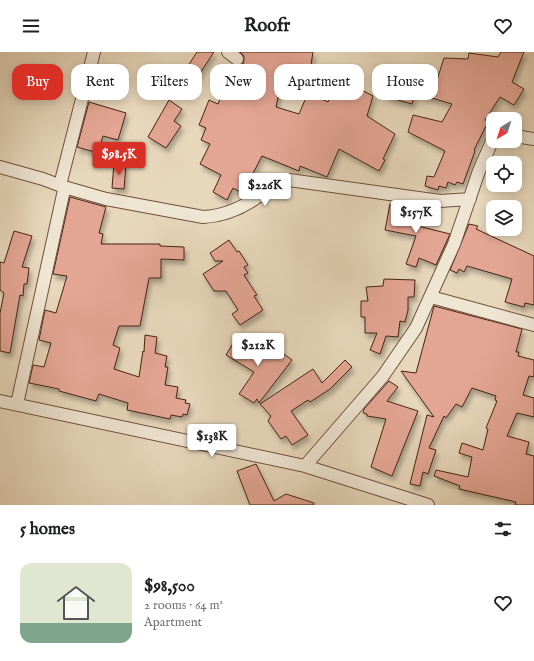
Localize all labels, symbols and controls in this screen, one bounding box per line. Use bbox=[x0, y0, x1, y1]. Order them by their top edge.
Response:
icon: menu bbox=[20, 15, 42, 37]
text: Roofr bbox=[244, 15, 290, 38]
icon: heart bbox=[492, 15, 514, 37]
chip: Buy bbox=[12, 64, 63, 100]
chip: Rent bbox=[71, 64, 129, 100]
chip: Filters bbox=[137, 64, 202, 100]
chip: New bbox=[210, 64, 266, 100]
chip: Apartment bbox=[274, 64, 364, 100]
chip: House bbox=[372, 64, 438, 100]
north arrow bbox=[486, 112, 522, 148]
map controls bbox=[486, 112, 522, 236]
pin: $98.5K bbox=[86, 142, 152, 176]
text: $98.5K bbox=[102, 146, 136, 163]
button: locate bbox=[486, 156, 522, 192]
pin: $226K bbox=[237, 173, 293, 207]
text: $226K bbox=[248, 177, 282, 194]
pin: $157K bbox=[388, 200, 444, 234]
button: layers bbox=[486, 200, 522, 236]
text: $157K bbox=[400, 204, 432, 221]
pin: $212K bbox=[230, 333, 286, 367]
text: $212K bbox=[241, 337, 275, 354]
pin: $138K bbox=[184, 424, 240, 458]
text: $138K bbox=[196, 428, 228, 445]
icon: filters bbox=[492, 518, 514, 540]
text: 5 homes bbox=[20, 519, 75, 540]
text: $98,500 bbox=[144, 576, 195, 597]
icon: home bbox=[52, 579, 100, 627]
icon: heart bbox=[492, 592, 514, 614]
text: 2 rooms · 64 m² bbox=[144, 597, 223, 614]
text: Apartment bbox=[144, 614, 202, 631]

